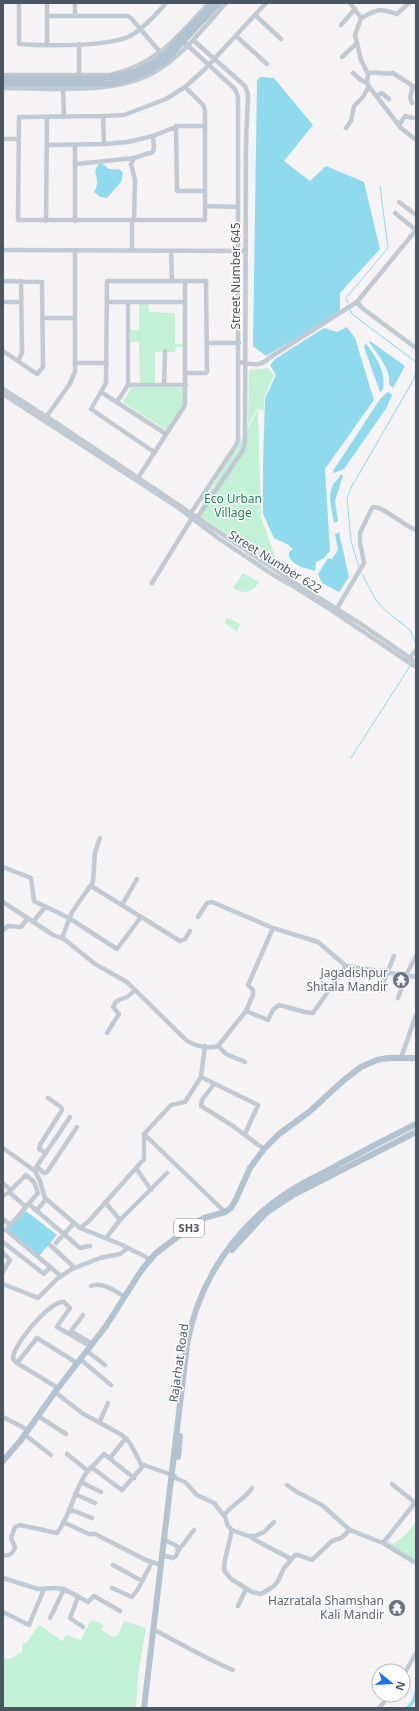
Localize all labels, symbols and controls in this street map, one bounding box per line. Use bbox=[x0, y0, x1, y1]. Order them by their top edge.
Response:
street label: Street Number 645 bbox=[227, 222, 244, 330]
park label: Eco Urban Village bbox=[204, 490, 262, 521]
street label: Street Number 622 bbox=[225, 526, 325, 597]
place label: Jagadishpur Shitala Mandir bbox=[306, 964, 388, 995]
temple icon: Jagadishpur Shitala Mandir bbox=[391, 970, 411, 990]
road number: SH3 bbox=[174, 1219, 204, 1237]
street label: Rajarhat Road bbox=[165, 1322, 192, 1403]
place label: Hazratala Shamshan Kali Mandir bbox=[268, 1592, 384, 1623]
temple icon: Hazratala Shamshan Kali Mandir bbox=[387, 1598, 407, 1618]
north arrow bbox=[371, 1663, 411, 1703]
text: N bbox=[392, 1680, 410, 1693]

